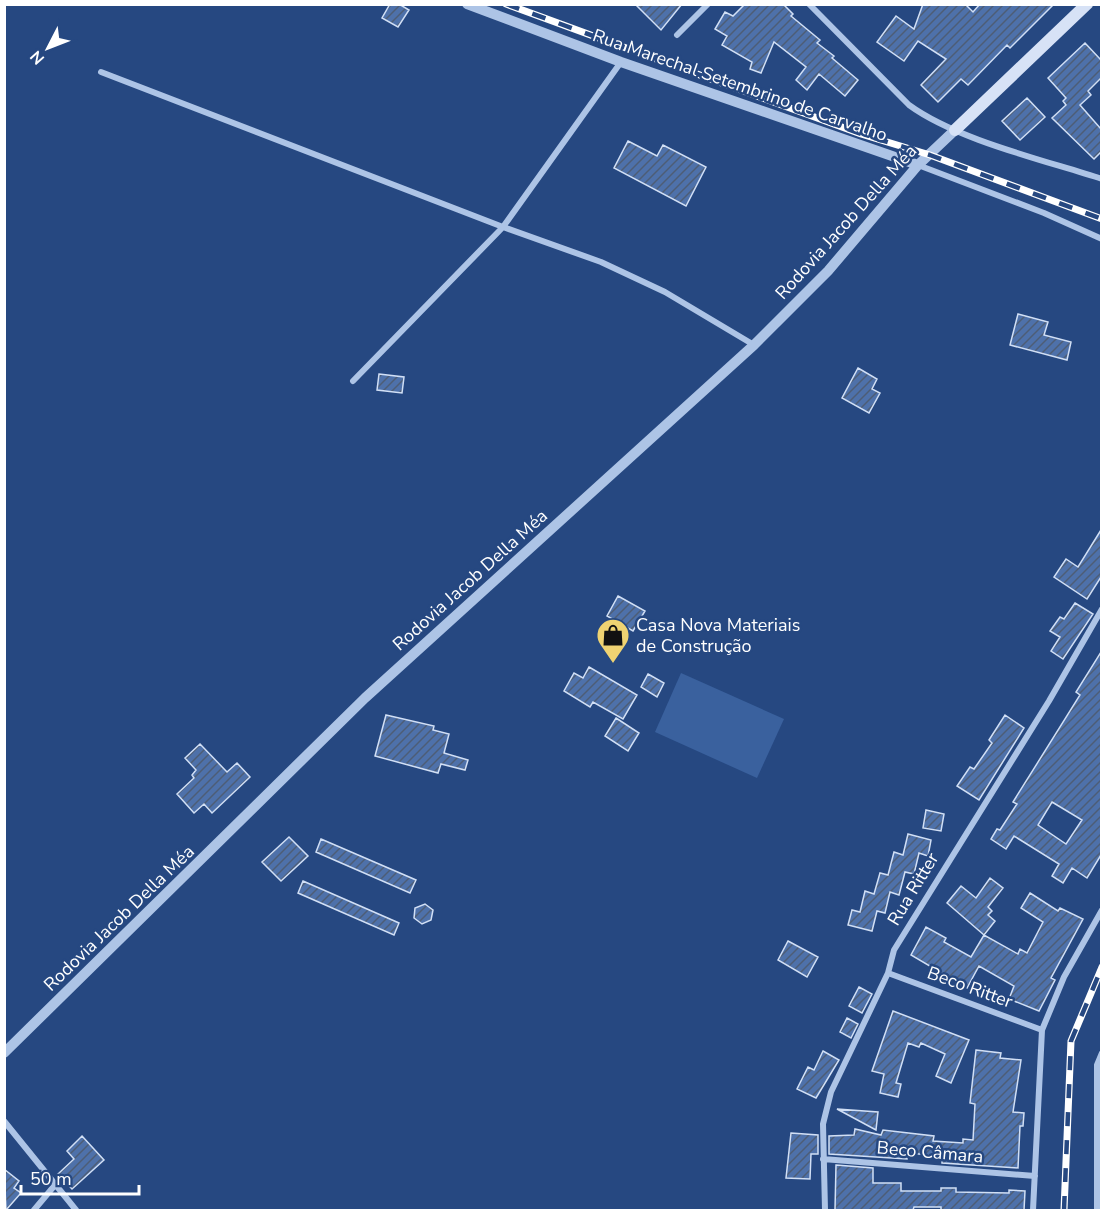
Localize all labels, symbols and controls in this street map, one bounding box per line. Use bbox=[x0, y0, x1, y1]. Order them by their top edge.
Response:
north arrow bbox=[18, 18, 78, 78]
street label: Rua Marechal Setembrino de Carvalho bbox=[589, 23, 891, 147]
text: N bbox=[25, 46, 50, 69]
street label: Rodovia Jacob Della Méa bbox=[770, 139, 922, 305]
street label: Rodovia Jacob Della Méa bbox=[387, 504, 553, 656]
place label: Casa Nova Materiais de Construção bbox=[636, 613, 800, 658]
shop icon: Casa Nova Materiais de Construção bbox=[595, 617, 631, 664]
street label: Rodovia Jacob Della Méa bbox=[38, 840, 200, 996]
street label: Rua Ritter bbox=[882, 848, 944, 930]
street label: Beco Ritter bbox=[924, 960, 1016, 1014]
street label: Beco Câmara bbox=[876, 1135, 984, 1169]
scale bar bbox=[21, 1158, 140, 1196]
text: 50 m bbox=[30, 1167, 72, 1191]

